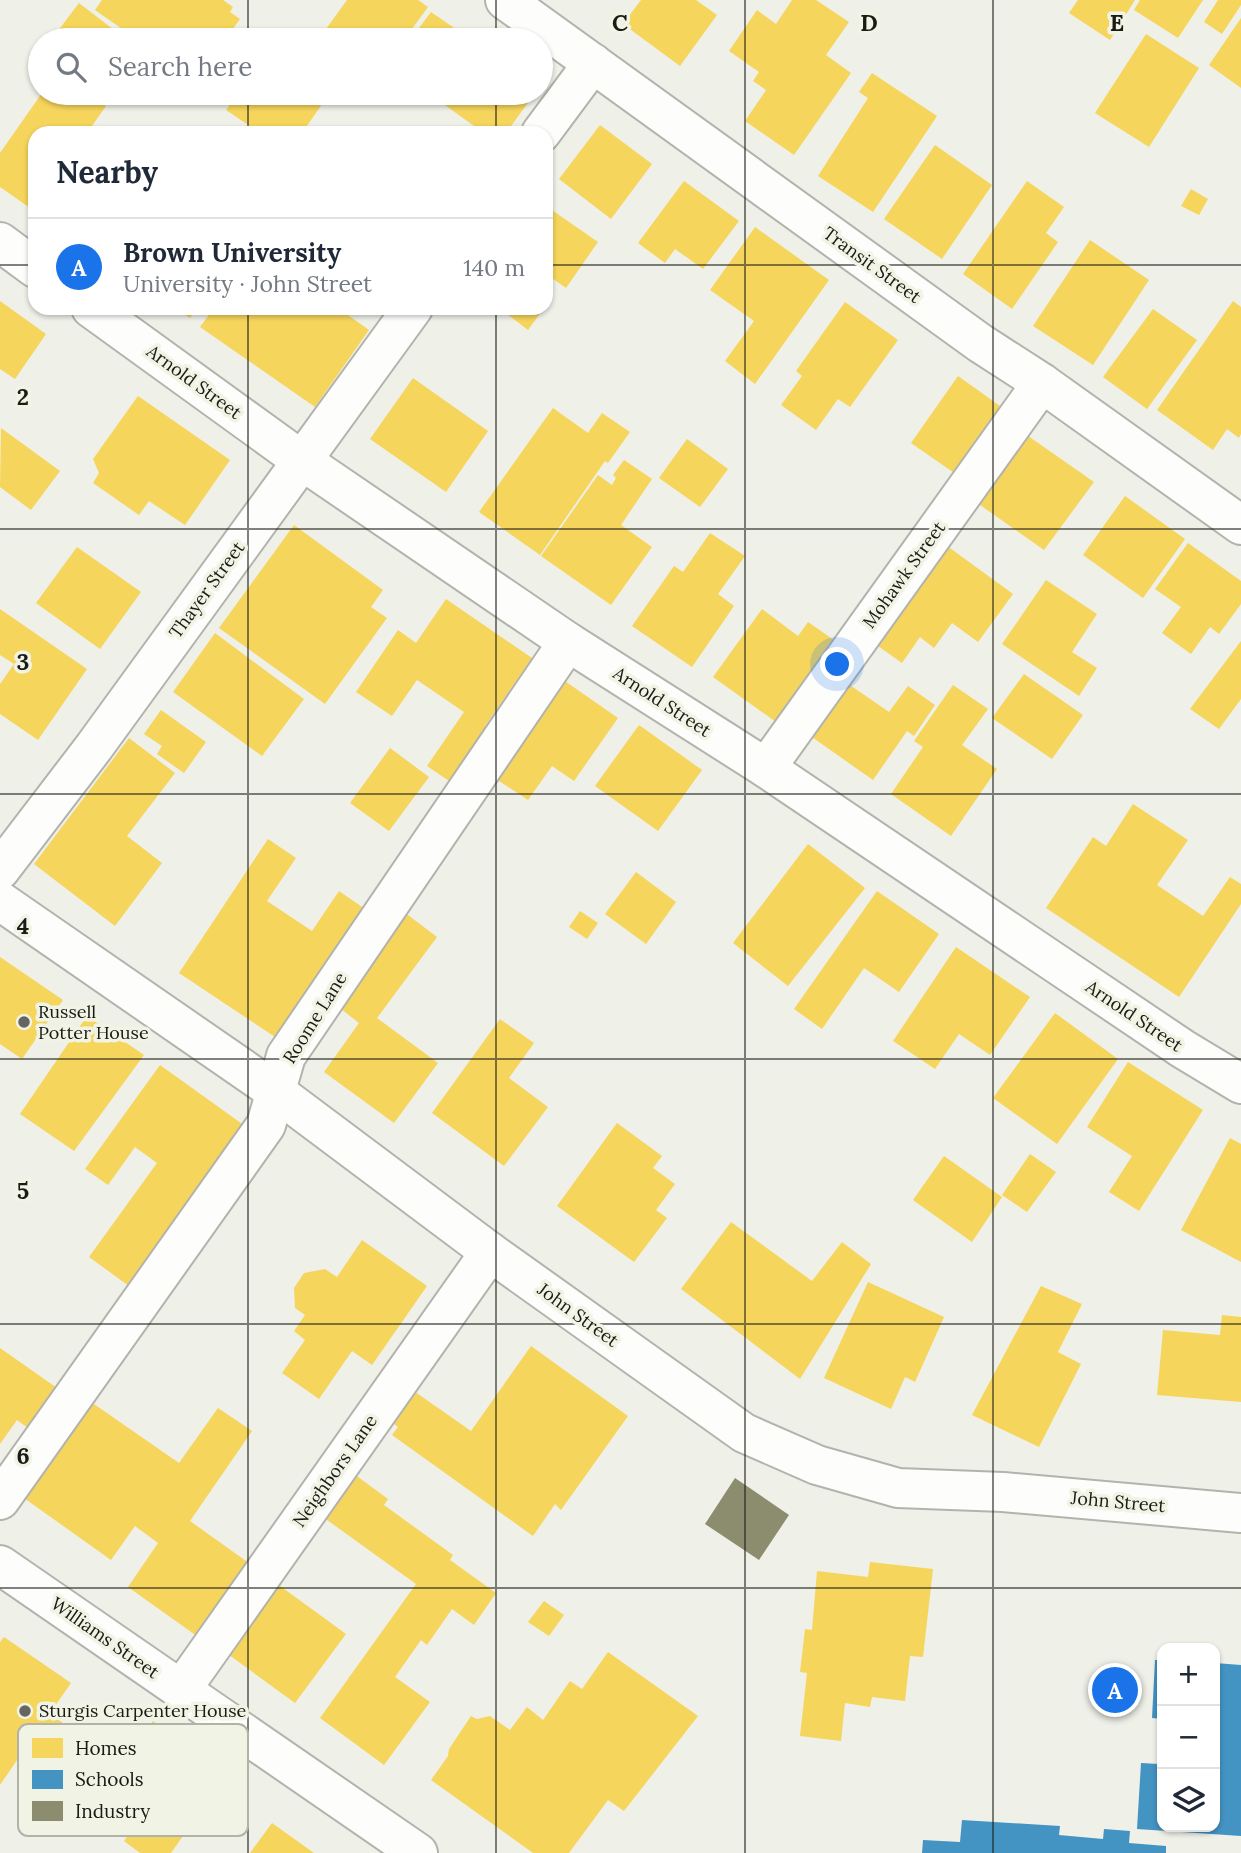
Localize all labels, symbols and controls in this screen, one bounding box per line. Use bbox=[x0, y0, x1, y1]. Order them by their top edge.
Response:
text: C bbox=[612, 8, 628, 37]
text: D bbox=[860, 8, 878, 37]
text: E bbox=[1110, 8, 1124, 37]
search box bbox=[28, 28, 553, 105]
icon: search bbox=[52, 48, 90, 86]
text: Search here bbox=[108, 50, 252, 83]
text: Nearby bbox=[56, 153, 158, 191]
street label: Transit Street bbox=[819, 221, 926, 308]
text: Brown University bbox=[123, 236, 341, 269]
text: A bbox=[71, 253, 87, 282]
text: 140 m bbox=[463, 253, 525, 282]
text: University · John Street bbox=[123, 269, 372, 298]
street label: Arnold Street bbox=[141, 339, 246, 424]
text: 2 bbox=[17, 382, 29, 411]
street label: Mohawk Street bbox=[857, 517, 950, 633]
street label: Thayer Street bbox=[164, 537, 249, 643]
text: 3 bbox=[17, 647, 29, 676]
your location bbox=[820, 647, 854, 681]
street label: Arnold Street bbox=[608, 661, 716, 742]
text: 4 bbox=[17, 911, 29, 940]
street label: Roome Lane bbox=[277, 968, 352, 1068]
street label: Arnold Street bbox=[1081, 974, 1187, 1056]
place label: Russell Potter House bbox=[38, 1000, 149, 1044]
marker: Russell Potter House bbox=[16, 1014, 32, 1030]
text: 5 bbox=[17, 1176, 29, 1205]
street label: John Street bbox=[532, 1277, 623, 1352]
street label: Neighbors Lane bbox=[287, 1410, 382, 1531]
text: 6 bbox=[16, 1441, 30, 1470]
street label: John Street bbox=[1069, 1486, 1166, 1517]
street label: Williams Street bbox=[47, 1592, 164, 1683]
map controls bbox=[1157, 1643, 1220, 1832]
button: + bbox=[1157, 1643, 1220, 1706]
pin: A bbox=[1092, 1664, 1138, 1716]
place label: Sturgis Carpenter House bbox=[39, 1699, 246, 1722]
marker: Sturgis Carpenter House bbox=[17, 1703, 33, 1719]
button: − bbox=[1157, 1706, 1220, 1769]
legend bbox=[18, 1724, 248, 1836]
text: Homes bbox=[75, 1736, 137, 1760]
text: Schools bbox=[75, 1767, 144, 1791]
button: layers bbox=[1157, 1769, 1220, 1832]
text: Industry bbox=[75, 1799, 150, 1823]

